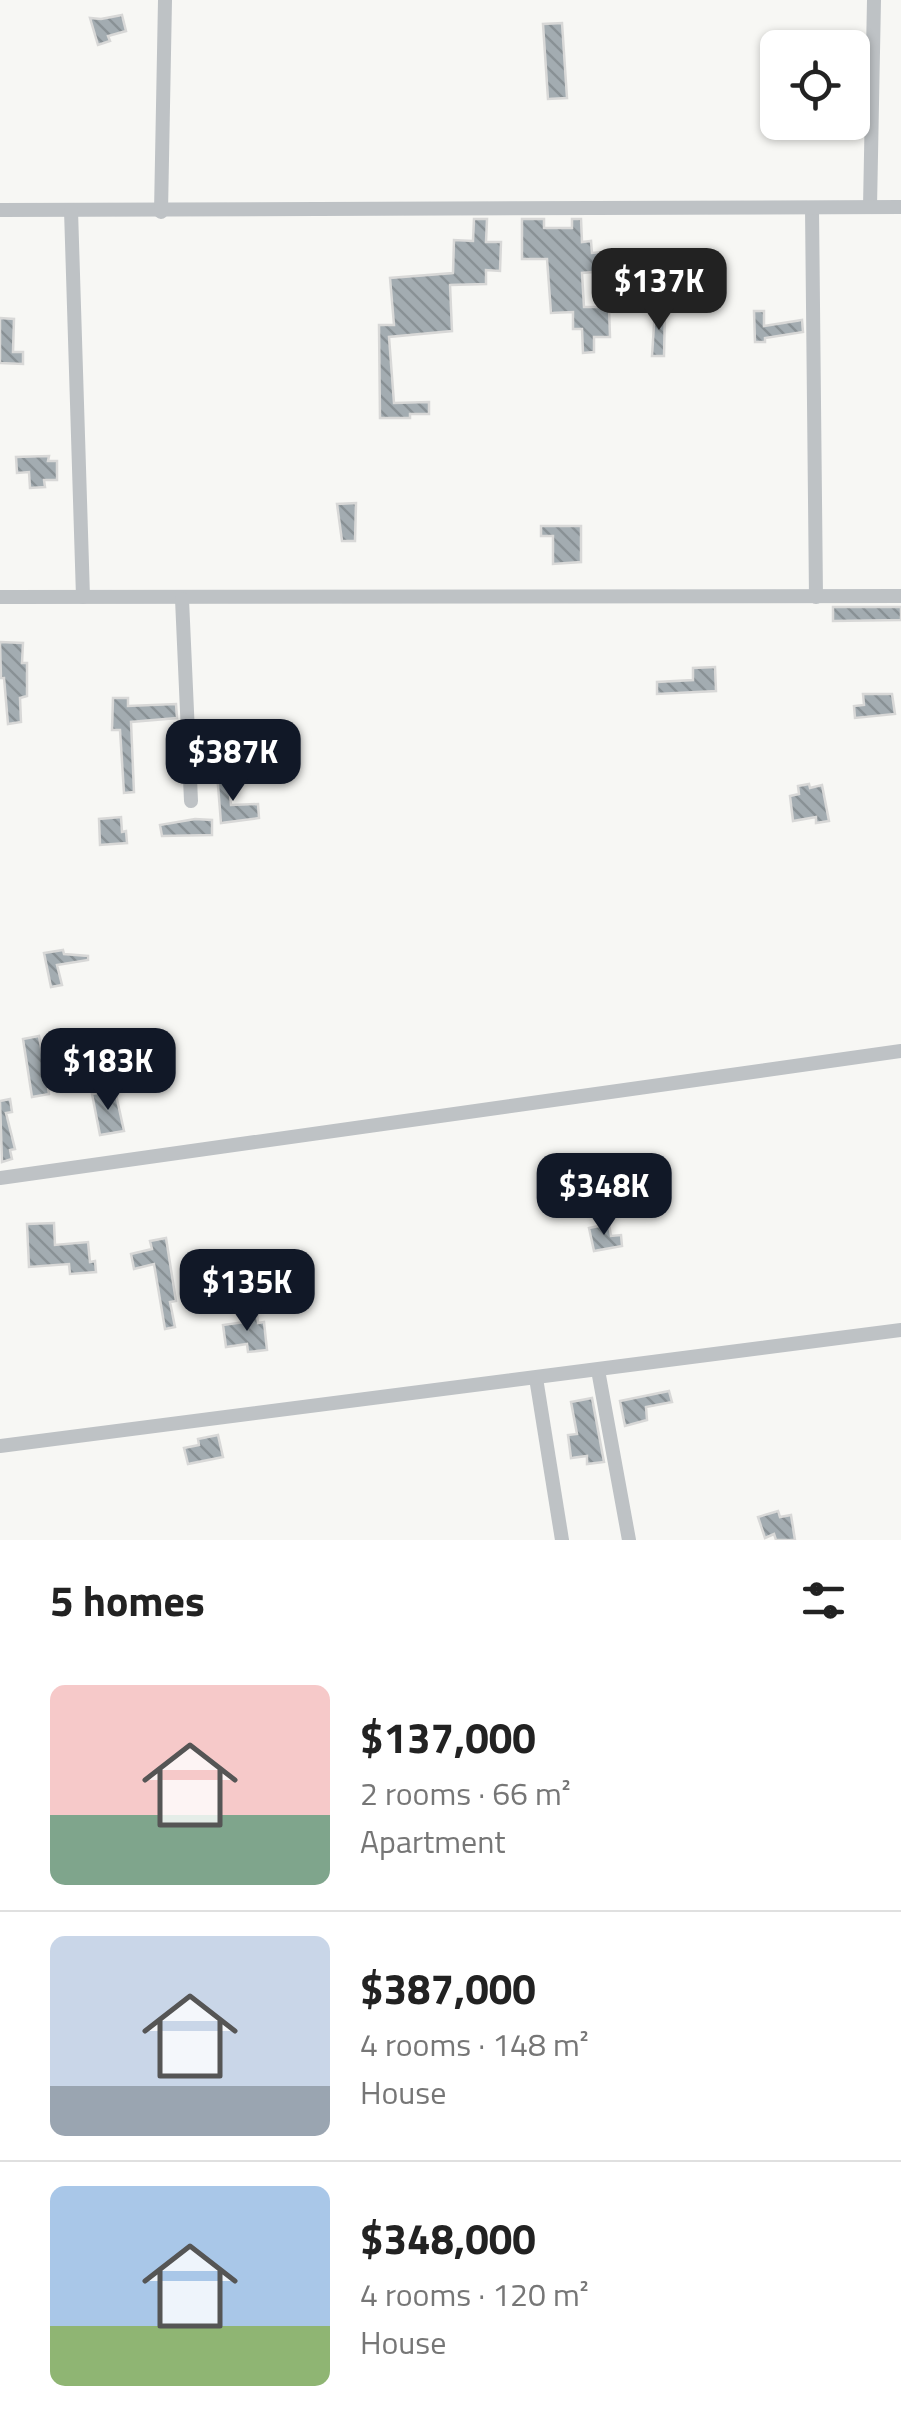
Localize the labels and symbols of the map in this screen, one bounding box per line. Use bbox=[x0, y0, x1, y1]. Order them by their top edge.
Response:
pin: $137K bbox=[589, 248, 729, 333]
pin: $387K bbox=[163, 719, 303, 804]
pin: $183K bbox=[38, 1028, 178, 1113]
pin: $348K bbox=[534, 1153, 674, 1238]
pin: $135K bbox=[177, 1249, 317, 1334]

